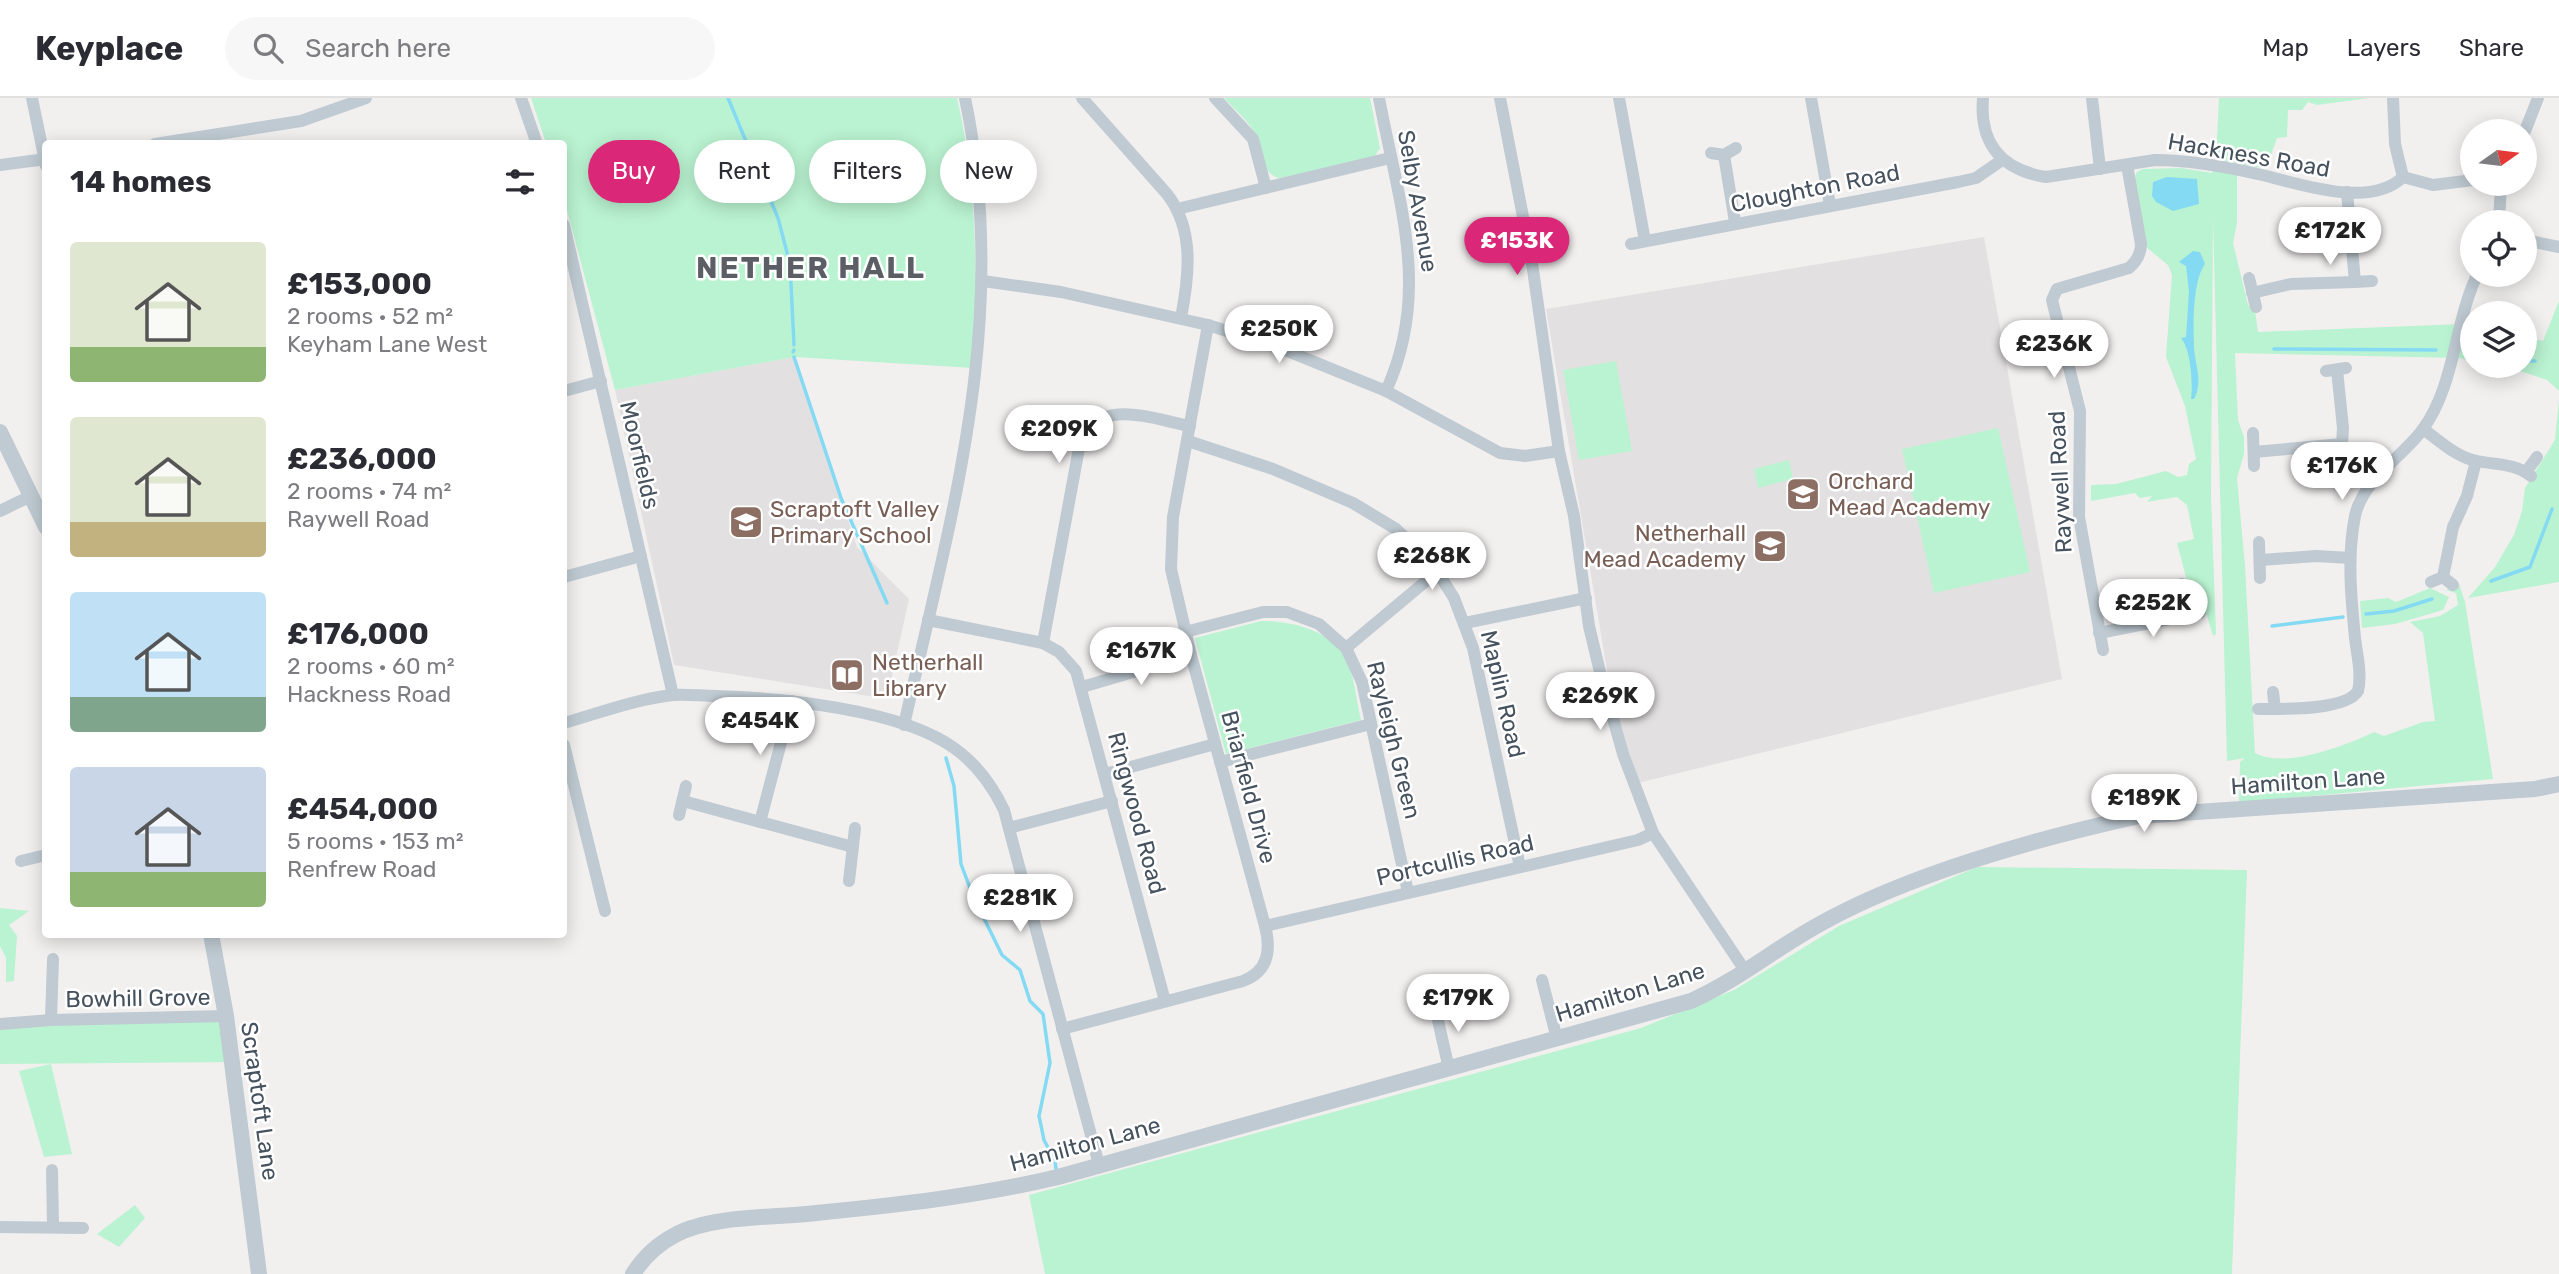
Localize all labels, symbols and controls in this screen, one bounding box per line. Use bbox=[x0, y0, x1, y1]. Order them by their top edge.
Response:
search box bbox=[225, 17, 715, 80]
text: Keyplace bbox=[35, 29, 183, 68]
icon: search bbox=[249, 29, 287, 67]
text: Search here bbox=[305, 33, 451, 64]
text: Map bbox=[2262, 34, 2309, 62]
text: Layers bbox=[2347, 34, 2421, 62]
text: Share bbox=[2459, 34, 2524, 62]
north arrow bbox=[2460, 119, 2538, 196]
map controls bbox=[2460, 119, 2537, 378]
street label: Hackness Road bbox=[2166, 127, 2332, 183]
street label: Selby Avenue bbox=[1392, 128, 1444, 274]
chip: Buy bbox=[588, 140, 680, 203]
chip: Rent bbox=[694, 140, 795, 203]
chip: Filters bbox=[809, 140, 926, 203]
chip: New bbox=[940, 140, 1037, 203]
street label: Cloughton Road bbox=[1728, 158, 1902, 218]
icon: filters bbox=[501, 163, 539, 201]
text: 14 homes bbox=[70, 164, 212, 200]
pin: £172K bbox=[2281, 208, 2379, 267]
button: locate bbox=[2460, 210, 2537, 287]
text: £172K bbox=[2294, 216, 2366, 244]
pin: £153K bbox=[1468, 218, 1566, 277]
text: £153K bbox=[1480, 226, 1554, 254]
district label: NETHER HALL bbox=[696, 250, 926, 286]
text: £153,000 bbox=[287, 266, 432, 302]
icon: home bbox=[126, 270, 210, 354]
button: layers bbox=[2460, 301, 2537, 378]
text: 2 rooms · 52 m² bbox=[287, 302, 453, 330]
pin: £250K bbox=[1230, 306, 1328, 365]
text: £250K bbox=[1240, 314, 1318, 342]
pin: £236K bbox=[2005, 320, 2103, 380]
text: £236K bbox=[2016, 329, 2092, 357]
text: Keyham Lane West bbox=[287, 330, 487, 358]
street label: Moorfields bbox=[614, 398, 666, 512]
pin: £209K bbox=[1010, 406, 1108, 465]
street label: Raywell Road bbox=[2042, 410, 2078, 554]
text: £209K bbox=[1020, 414, 1098, 442]
text: £236,000 bbox=[287, 441, 437, 477]
pin: £176K bbox=[2293, 442, 2391, 502]
icon: home bbox=[126, 445, 210, 529]
text: £176K bbox=[2307, 451, 2377, 479]
place label: Orchard Mead Academy bbox=[1828, 467, 1991, 521]
school or university icon: Orchard Mead Academy bbox=[1784, 475, 1822, 513]
text: 2 rooms · 74 m² bbox=[287, 477, 451, 505]
place label: Scraptoft Valley Primary School bbox=[770, 495, 940, 549]
school or university icon: Scraptoft Valley Primary School bbox=[727, 503, 765, 541]
text: Raywell Road bbox=[287, 505, 430, 533]
place label: Netherhall Mead Academy bbox=[1583, 519, 1746, 573]
school or university icon: Netherhall Mead Academy bbox=[1751, 527, 1789, 565]
pin: £268K bbox=[1383, 532, 1481, 592]
text: £268K bbox=[1393, 541, 1471, 569]
pin: £252K bbox=[2104, 580, 2202, 639]
text: £252K bbox=[2115, 588, 2191, 616]
text: £176,000 bbox=[287, 616, 429, 652]
icon: home bbox=[126, 620, 210, 704]
pin: £167K bbox=[1092, 628, 1190, 687]
street label: Maplin Road bbox=[1475, 628, 1531, 760]
text: £167K bbox=[1106, 636, 1176, 664]
place label: Netherhall Library bbox=[872, 648, 983, 702]
text: 2 rooms · 60 m² bbox=[287, 652, 455, 680]
library icon: Netherhall Library bbox=[828, 656, 866, 694]
street label: Rayleigh Green bbox=[1361, 658, 1427, 822]
pin: £269K bbox=[1551, 672, 1649, 732]
text: Hackness Road bbox=[287, 680, 451, 708]
text: £269K bbox=[1562, 681, 1638, 709]
pin: £454K bbox=[711, 698, 809, 757]
text: £454K bbox=[721, 706, 799, 734]
street label: Briarfield Drive bbox=[1215, 708, 1283, 866]
street label: Ringwood Road bbox=[1102, 729, 1172, 897]
street label: Hamilton Lane bbox=[2230, 762, 2386, 800]
pin: £189K bbox=[2095, 774, 2193, 834]
text: £189K bbox=[2107, 783, 2181, 811]
text: £454,000 bbox=[287, 791, 438, 827]
icon: home bbox=[126, 795, 210, 879]
text: 5 rooms · 153 m² bbox=[287, 827, 464, 855]
street label: Portcullis Road bbox=[1374, 828, 1536, 892]
text: Renfrew Road bbox=[287, 855, 437, 883]
pin: £281K bbox=[971, 874, 1069, 934]
text: £281K bbox=[983, 883, 1057, 911]
street label: Hamilton Lane bbox=[1552, 956, 1708, 1028]
pin: £179K bbox=[1409, 974, 1507, 1034]
street label: Bowhill Grove bbox=[65, 983, 211, 1013]
text: £179K bbox=[1422, 983, 1494, 1011]
street label: Scraptoft Lane bbox=[235, 1020, 285, 1182]
street label: Hamilton Lane bbox=[1007, 1110, 1163, 1178]

